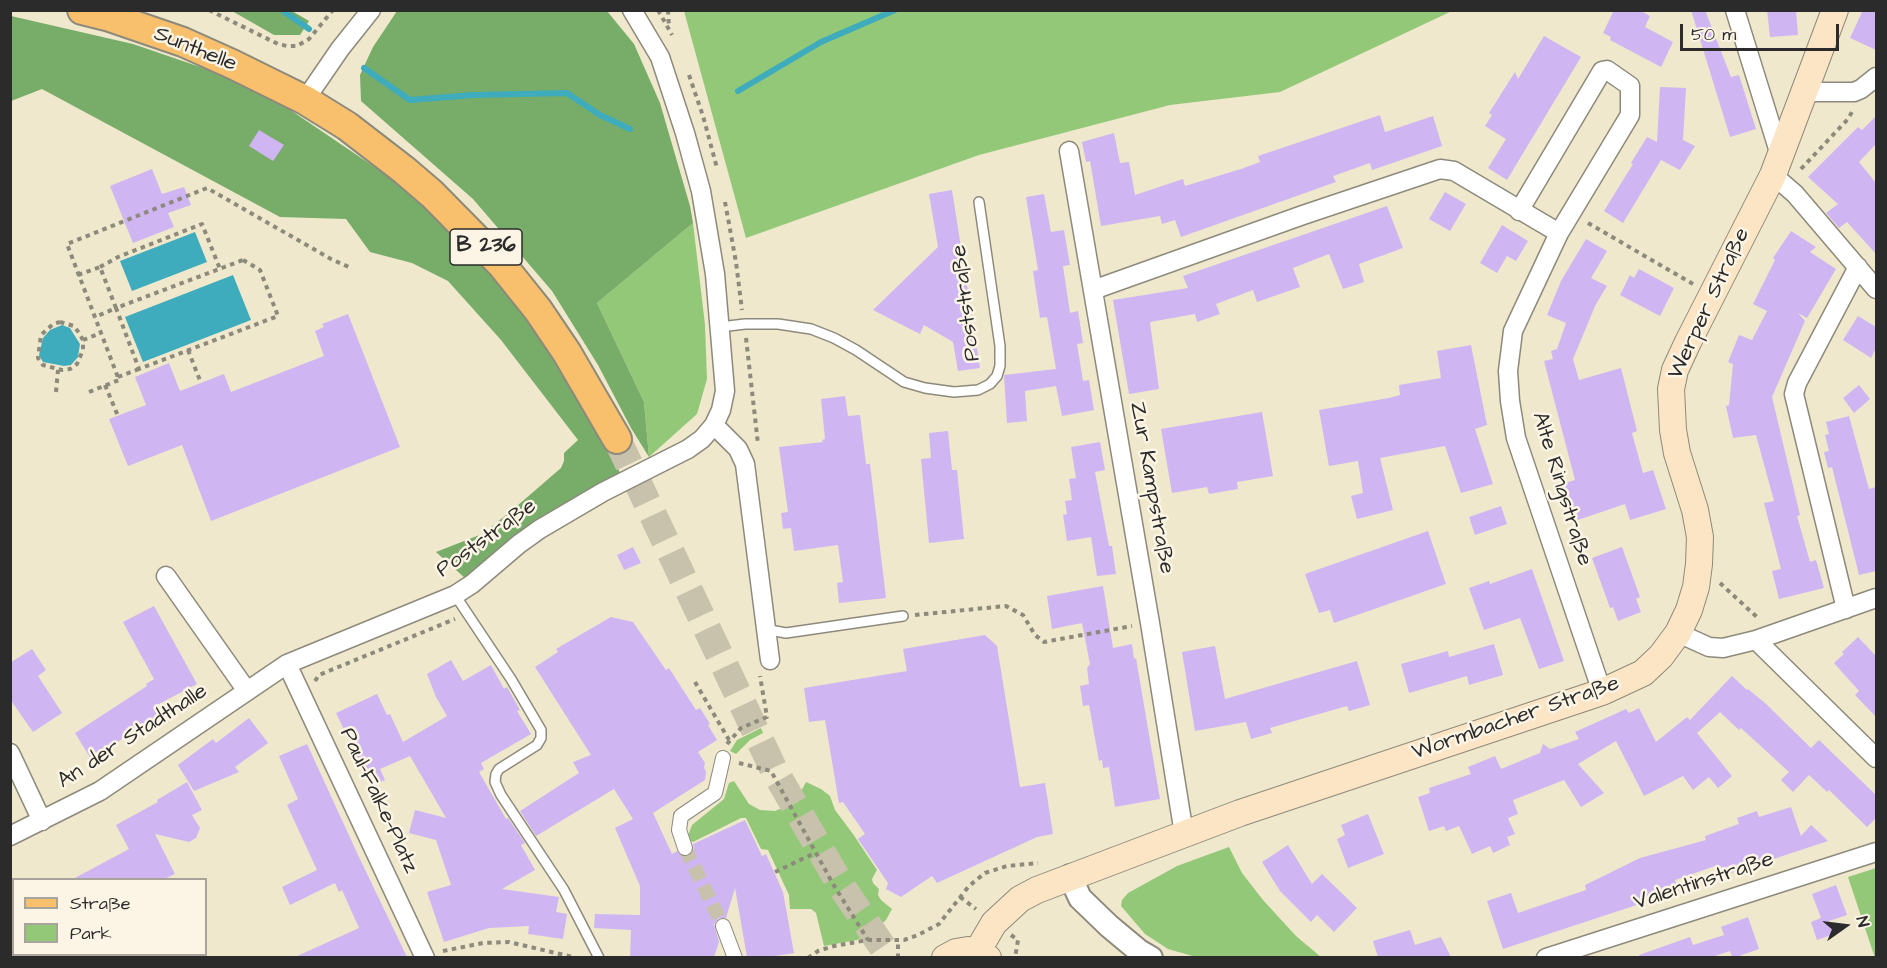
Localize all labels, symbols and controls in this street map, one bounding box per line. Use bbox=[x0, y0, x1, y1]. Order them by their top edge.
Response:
scale bar bbox=[1683, 12, 1842, 50]
street label: Sunthelle bbox=[150, 21, 240, 79]
text: 50 m bbox=[1691, 22, 1736, 47]
street label: Werper Straße bbox=[1663, 224, 1757, 384]
road number: B 236 bbox=[450, 229, 522, 265]
street label: Poststraße bbox=[947, 243, 987, 363]
street label: Zur Kampstraße bbox=[1123, 400, 1179, 576]
street label: Alte Ringstraße bbox=[1525, 409, 1597, 569]
street label: Poststraße bbox=[432, 494, 542, 584]
street label: Wormbacher Straße bbox=[1409, 671, 1623, 767]
street label: An der Stadthalle bbox=[53, 679, 213, 795]
street label: Paul-Falke-Platz bbox=[333, 724, 423, 878]
street label: Valentinstraße bbox=[1631, 847, 1777, 917]
legend bbox=[12, 878, 207, 956]
text: Straße bbox=[70, 891, 130, 916]
north arrow bbox=[1815, 896, 1875, 956]
text: N bbox=[1851, 914, 1874, 929]
text: Park bbox=[70, 921, 112, 946]

